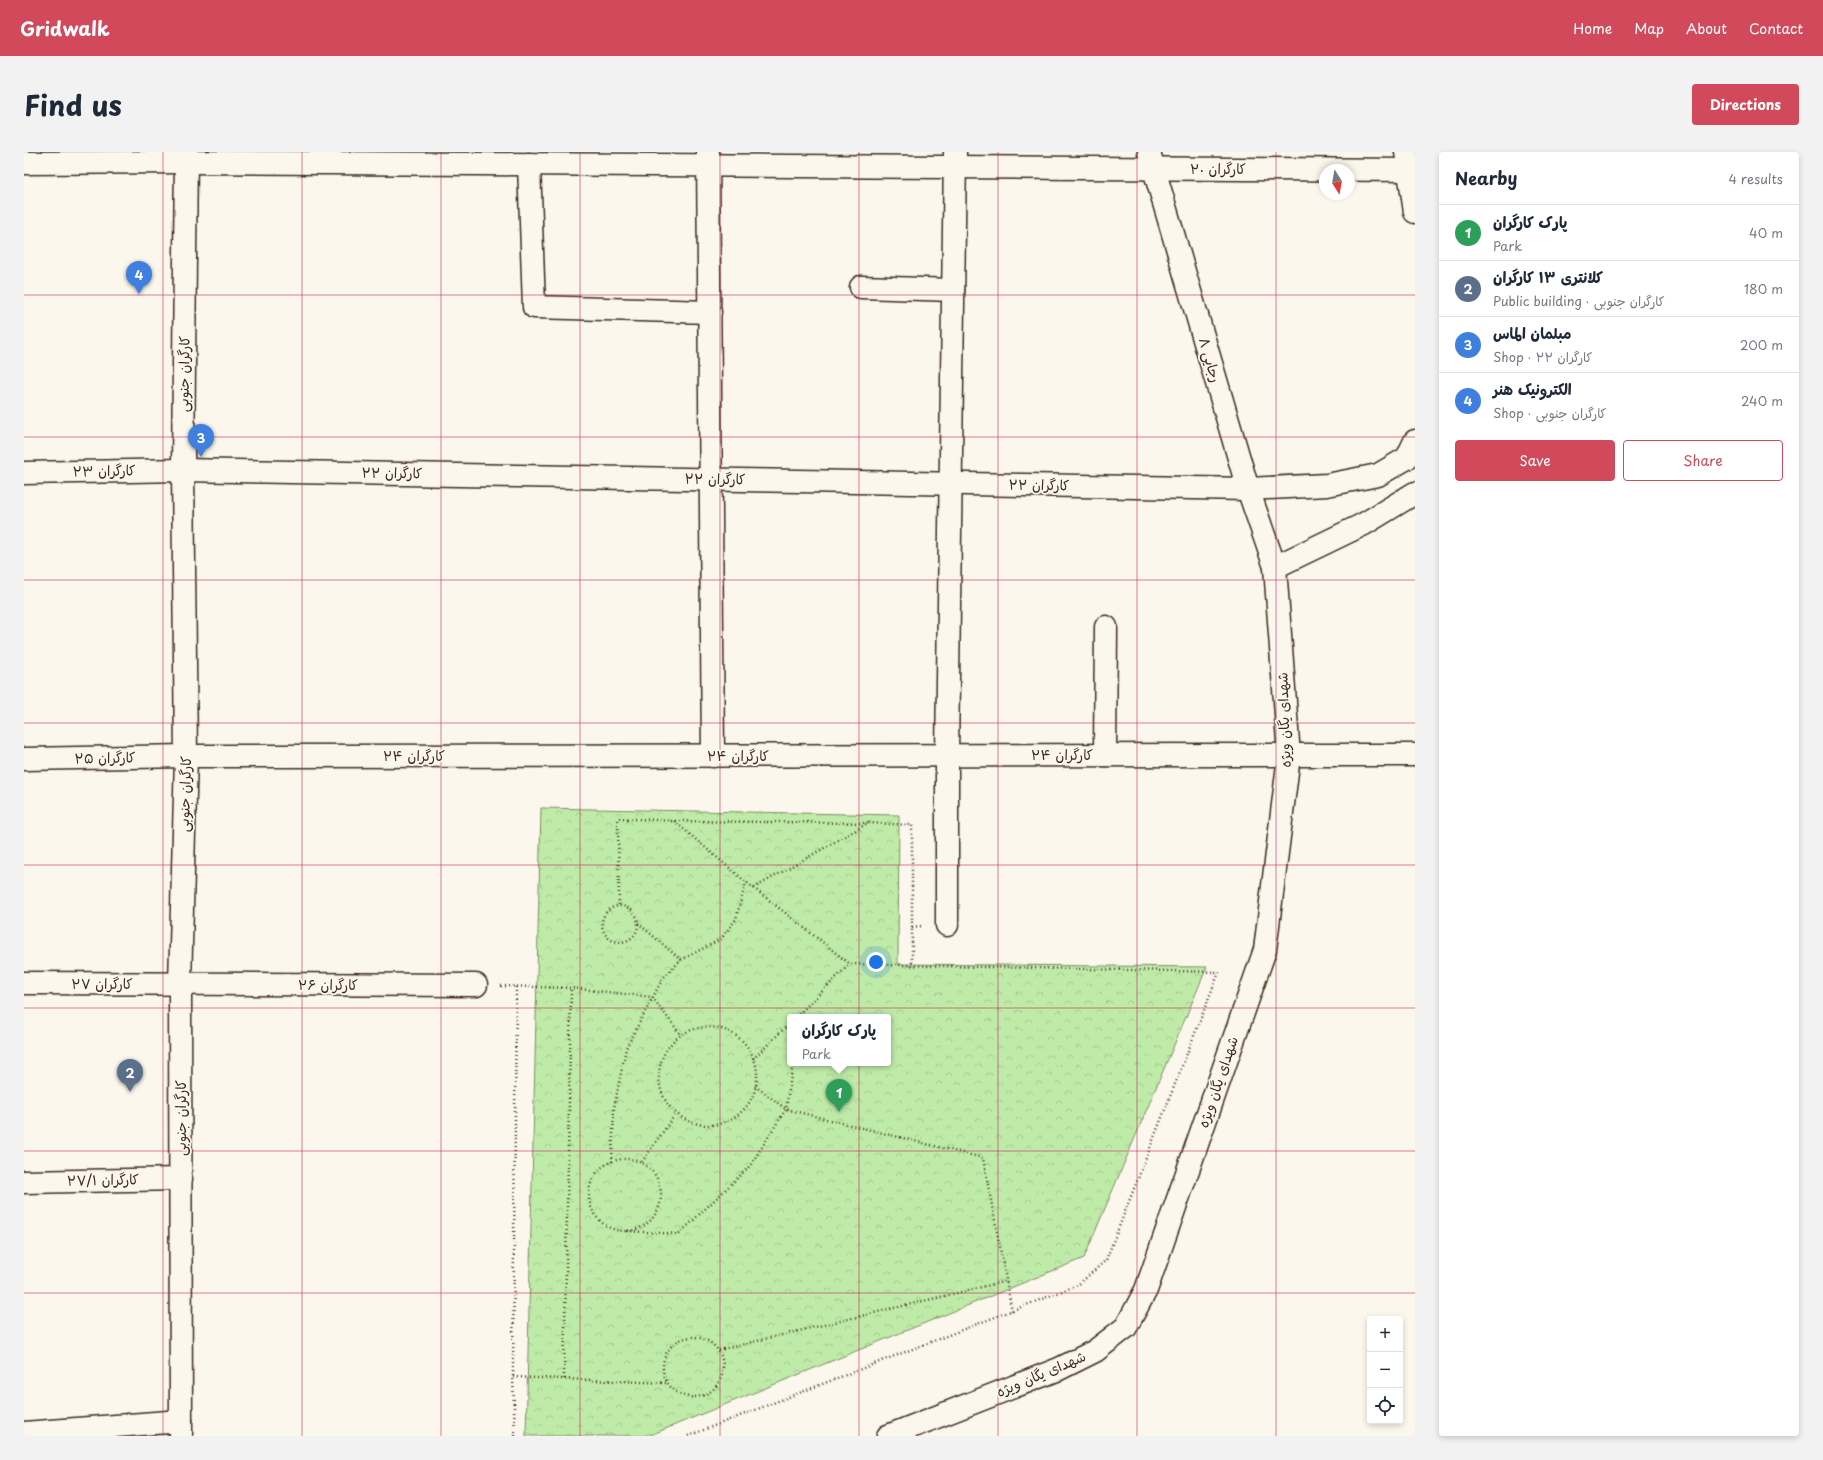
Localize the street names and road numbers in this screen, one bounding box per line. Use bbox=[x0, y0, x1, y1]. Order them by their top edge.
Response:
street label: کارگران ۲۰ bbox=[1190, 158, 1246, 179]
street label: رجایی ۸ bbox=[1194, 335, 1227, 385]
street label: کارگران جنوبی bbox=[172, 336, 195, 412]
street label: کارگران ۲۳ bbox=[72, 459, 136, 482]
street label: کارگران ۲۲ bbox=[361, 461, 423, 484]
street label: کارگران ۲۲ bbox=[684, 467, 746, 490]
street label: کارگران ۲۲ bbox=[1008, 473, 1070, 496]
street label: شهدای یگان ویژه bbox=[1271, 672, 1296, 768]
street label: کارگران ۲۴ bbox=[1031, 744, 1093, 765]
street label: کارگران ۲۴ bbox=[383, 745, 445, 766]
street label: کارگران ۲۴ bbox=[707, 745, 769, 766]
street label: کارگران ۲۵ bbox=[74, 746, 136, 769]
street label: کارگران جنوبی bbox=[173, 756, 196, 832]
street label: کارگران ۲۷ bbox=[71, 973, 133, 994]
street label: کارگران ۲۶ bbox=[298, 974, 358, 995]
street label: شهدای یگان ویژه bbox=[1192, 1033, 1243, 1130]
street label: کارگران جنوبی bbox=[170, 1080, 191, 1156]
street label: کارگران ۲۷/۱ bbox=[67, 1168, 139, 1191]
street label: شهدای یگان ویژه bbox=[993, 1345, 1089, 1402]

